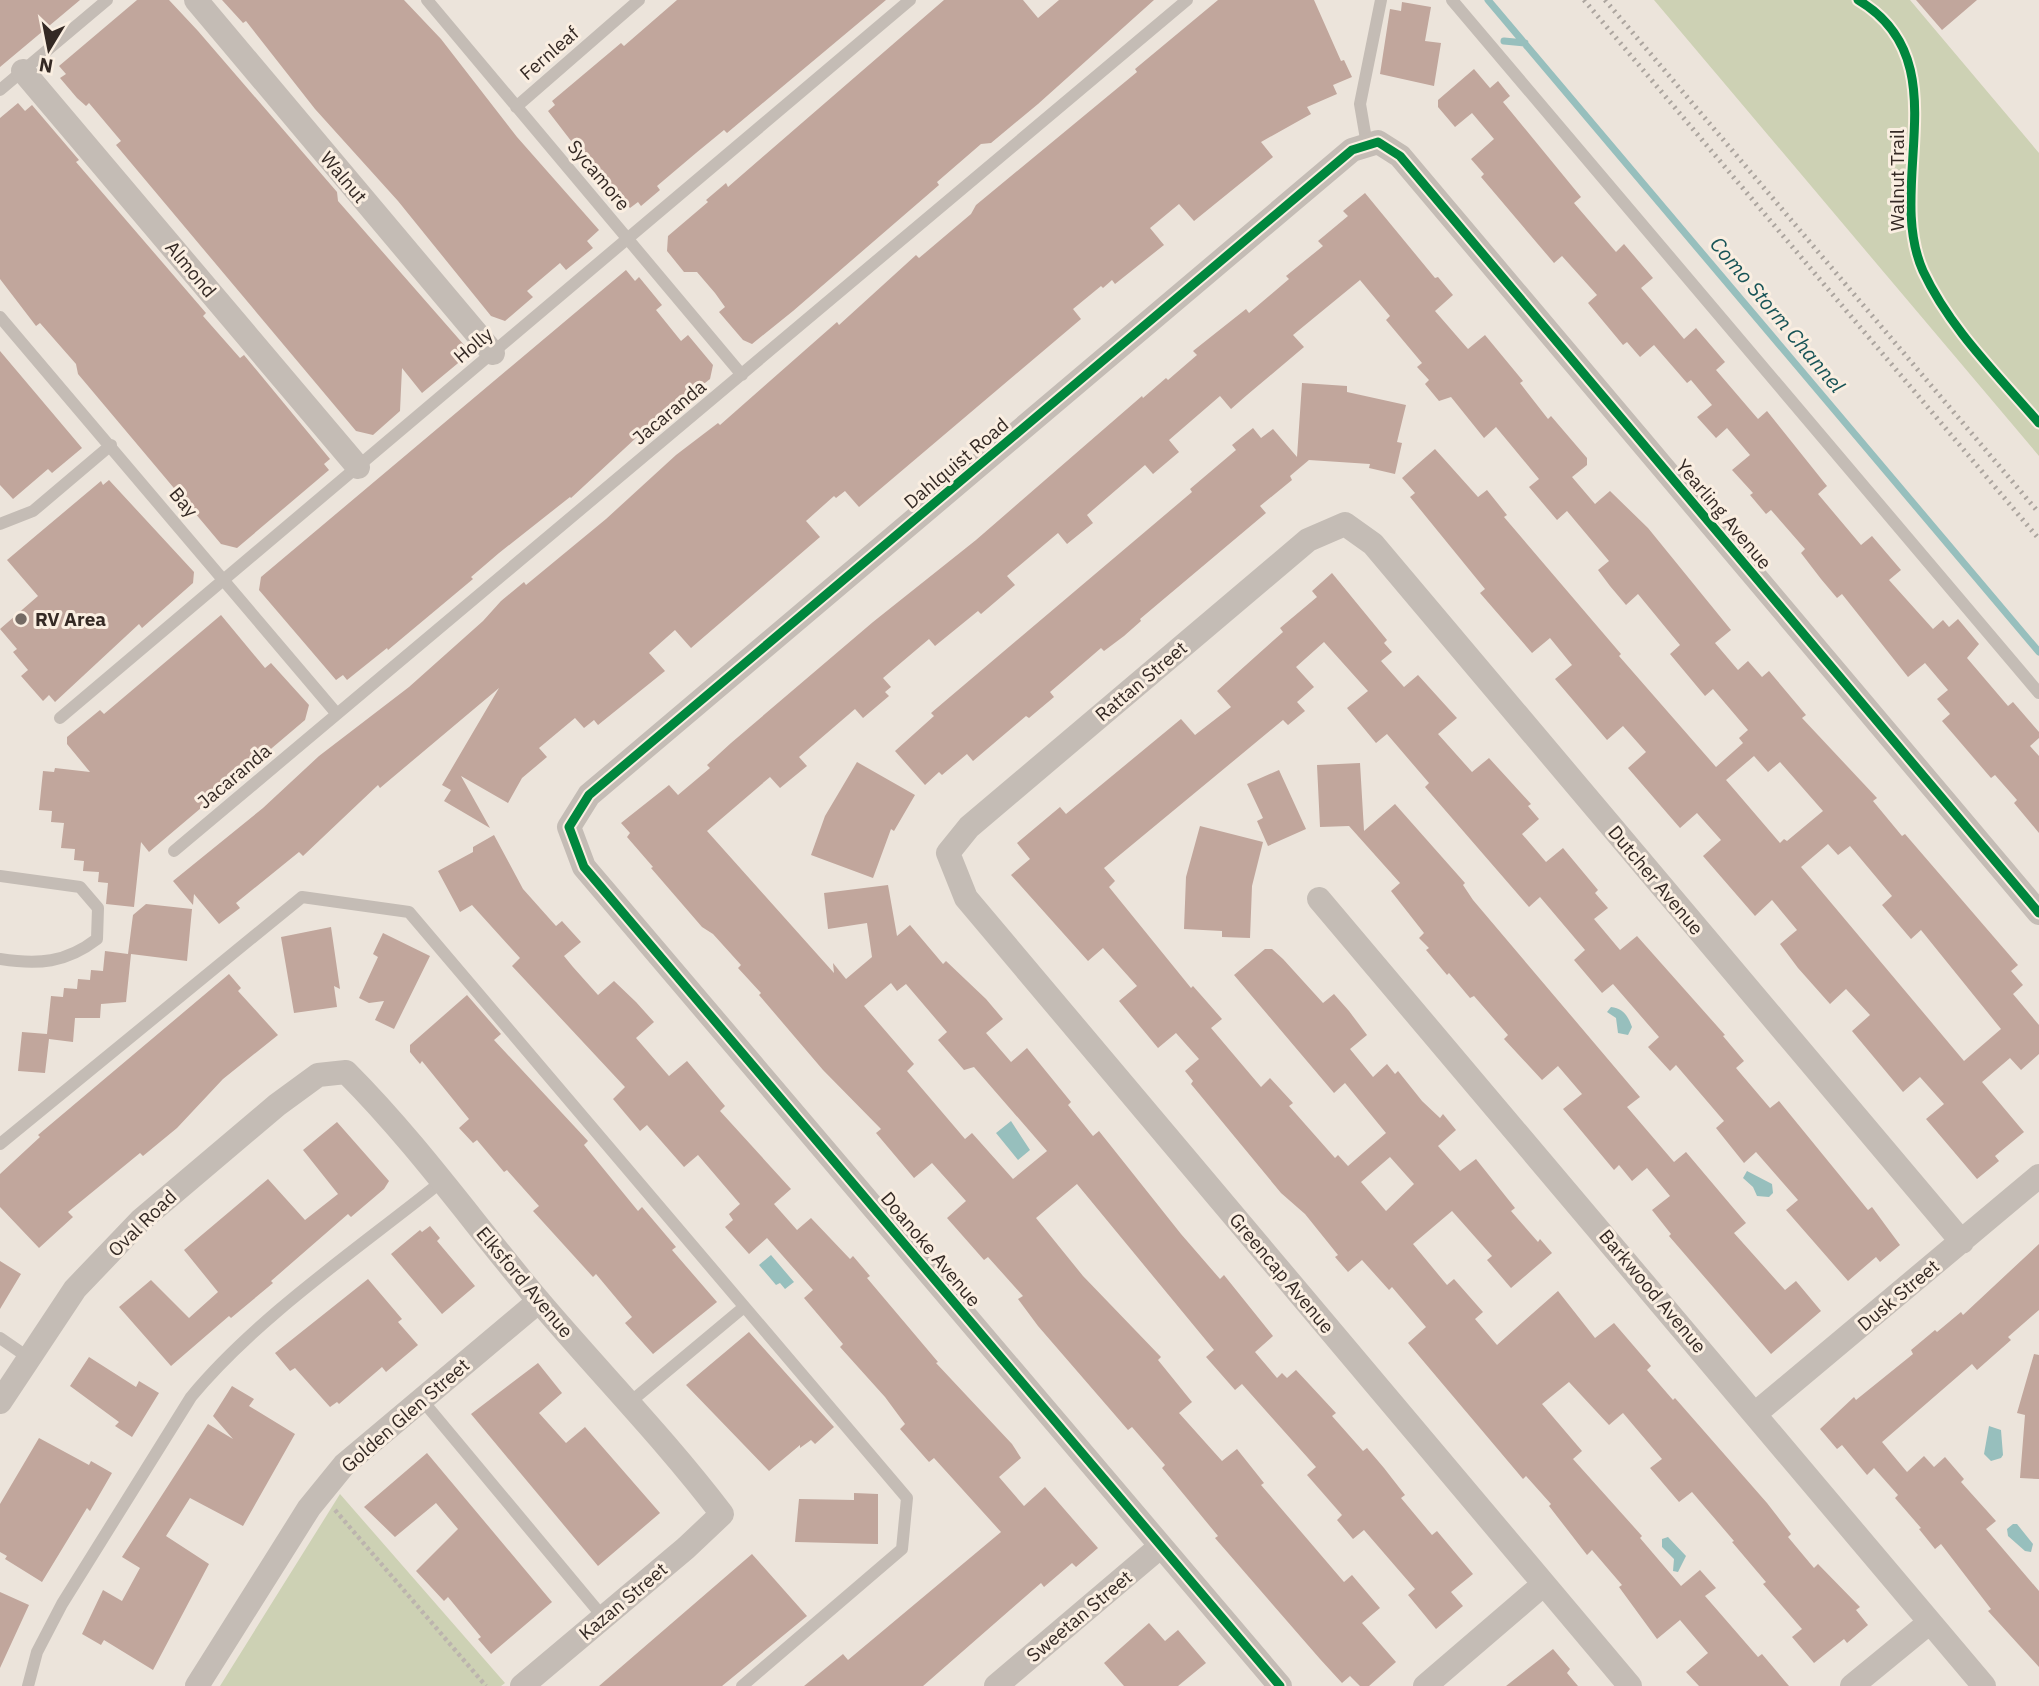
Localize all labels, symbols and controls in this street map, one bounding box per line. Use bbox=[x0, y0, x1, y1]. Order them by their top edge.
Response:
north arrow bbox=[14, 14, 84, 84]
street label: Fernleaf bbox=[515, 21, 583, 85]
text: N bbox=[37, 53, 55, 79]
street label: Walnut Trail bbox=[1885, 129, 1909, 231]
street label: Sycamore bbox=[563, 135, 635, 215]
street label: Walnut bbox=[315, 146, 373, 208]
water label: Como Storm Channel bbox=[1704, 230, 1852, 399]
street label: Almond bbox=[160, 236, 222, 302]
street label: Holly bbox=[449, 321, 498, 368]
street label: Jacaranda bbox=[627, 374, 711, 450]
street label: Dahlquist Road bbox=[899, 412, 1013, 514]
street label: Yearling Avenue bbox=[1671, 454, 1777, 574]
street label: Bay bbox=[165, 482, 204, 522]
place label: RV Area bbox=[35, 607, 106, 631]
marker: RV Area bbox=[13, 611, 29, 627]
street label: Rattan Street bbox=[1090, 636, 1192, 726]
street label: Jacaranda bbox=[192, 738, 276, 814]
street label: Dutcher Avenue bbox=[1603, 820, 1709, 940]
street label: Oval Road bbox=[103, 1184, 181, 1262]
street label: Doanoke Avenue bbox=[876, 1187, 986, 1311]
street label: Greencap Avenue bbox=[1224, 1208, 1340, 1338]
street label: Elksford Avenue bbox=[472, 1222, 578, 1342]
street label: Barkwood Avenue bbox=[1594, 1224, 1712, 1358]
street label: Dusk Street bbox=[1852, 1254, 1944, 1336]
street label: Golden Glen Street bbox=[336, 1353, 474, 1477]
street label: Kazan Street bbox=[574, 1557, 672, 1645]
street label: Sweetan Street bbox=[1021, 1565, 1137, 1667]

